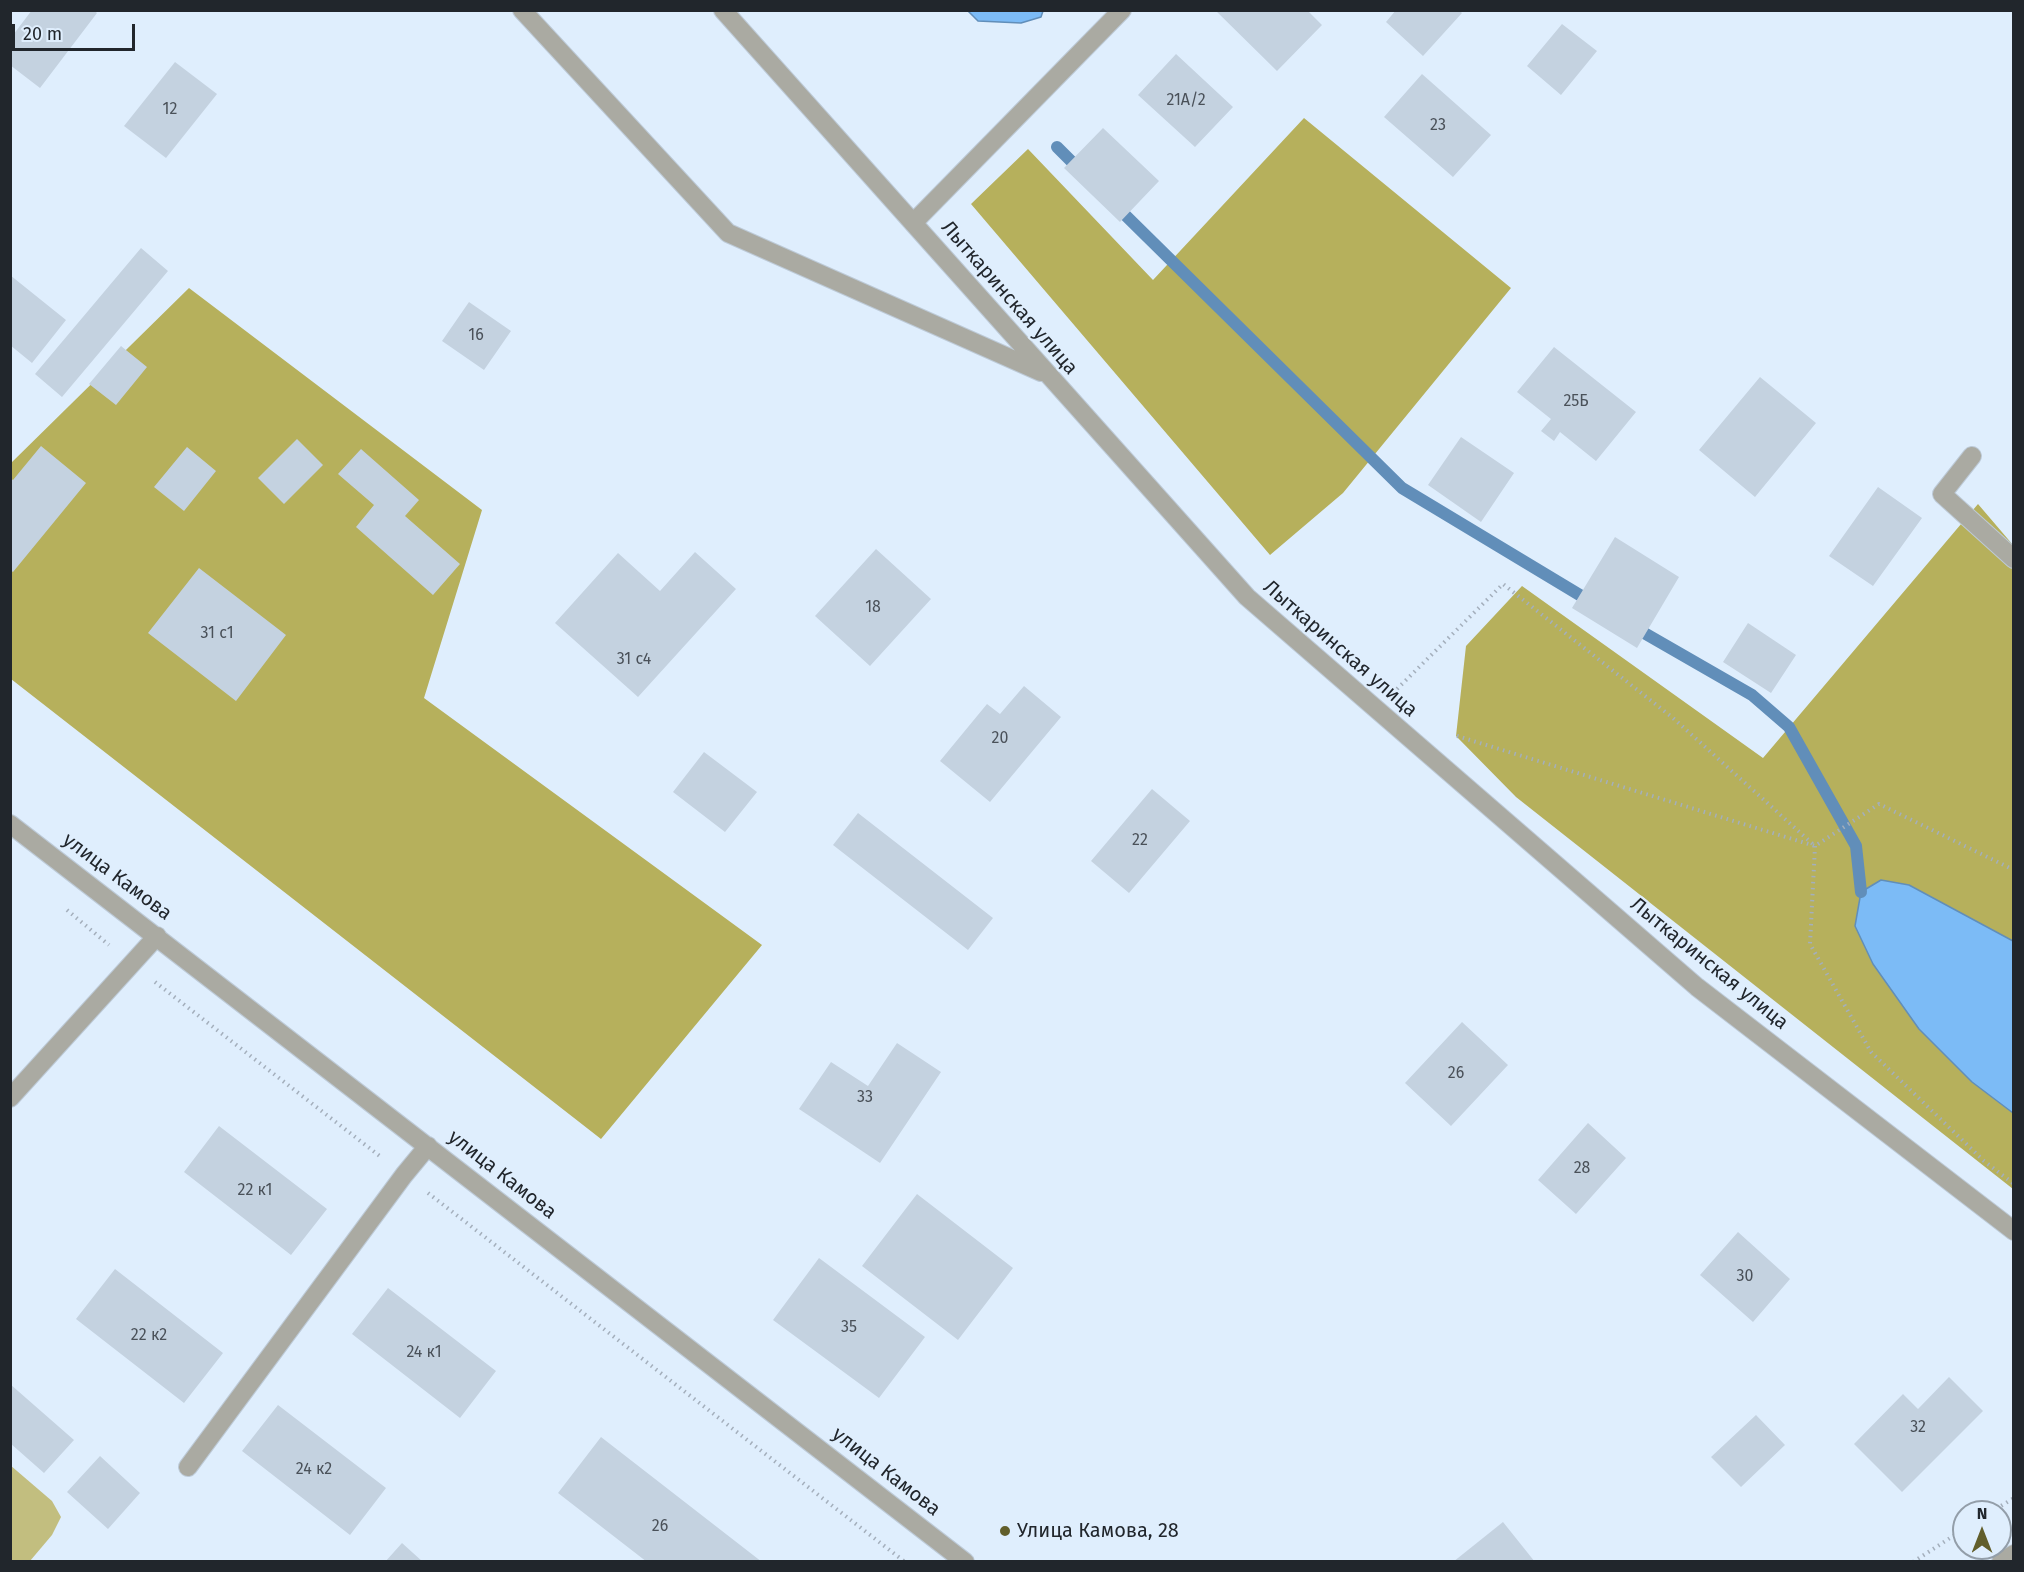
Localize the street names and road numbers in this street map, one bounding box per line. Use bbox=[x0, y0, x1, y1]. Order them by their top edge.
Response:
street label: Лыткаринская улица bbox=[936, 216, 1082, 380]
street label: Лыткаринская улица bbox=[1258, 576, 1422, 722]
street label: улица Камова bbox=[58, 828, 176, 926]
street label: Лыткаринская улица bbox=[1625, 893, 1793, 1035]
street label: улица Камова bbox=[443, 1125, 561, 1225]
street label: улица Камова bbox=[827, 1422, 945, 1522]

